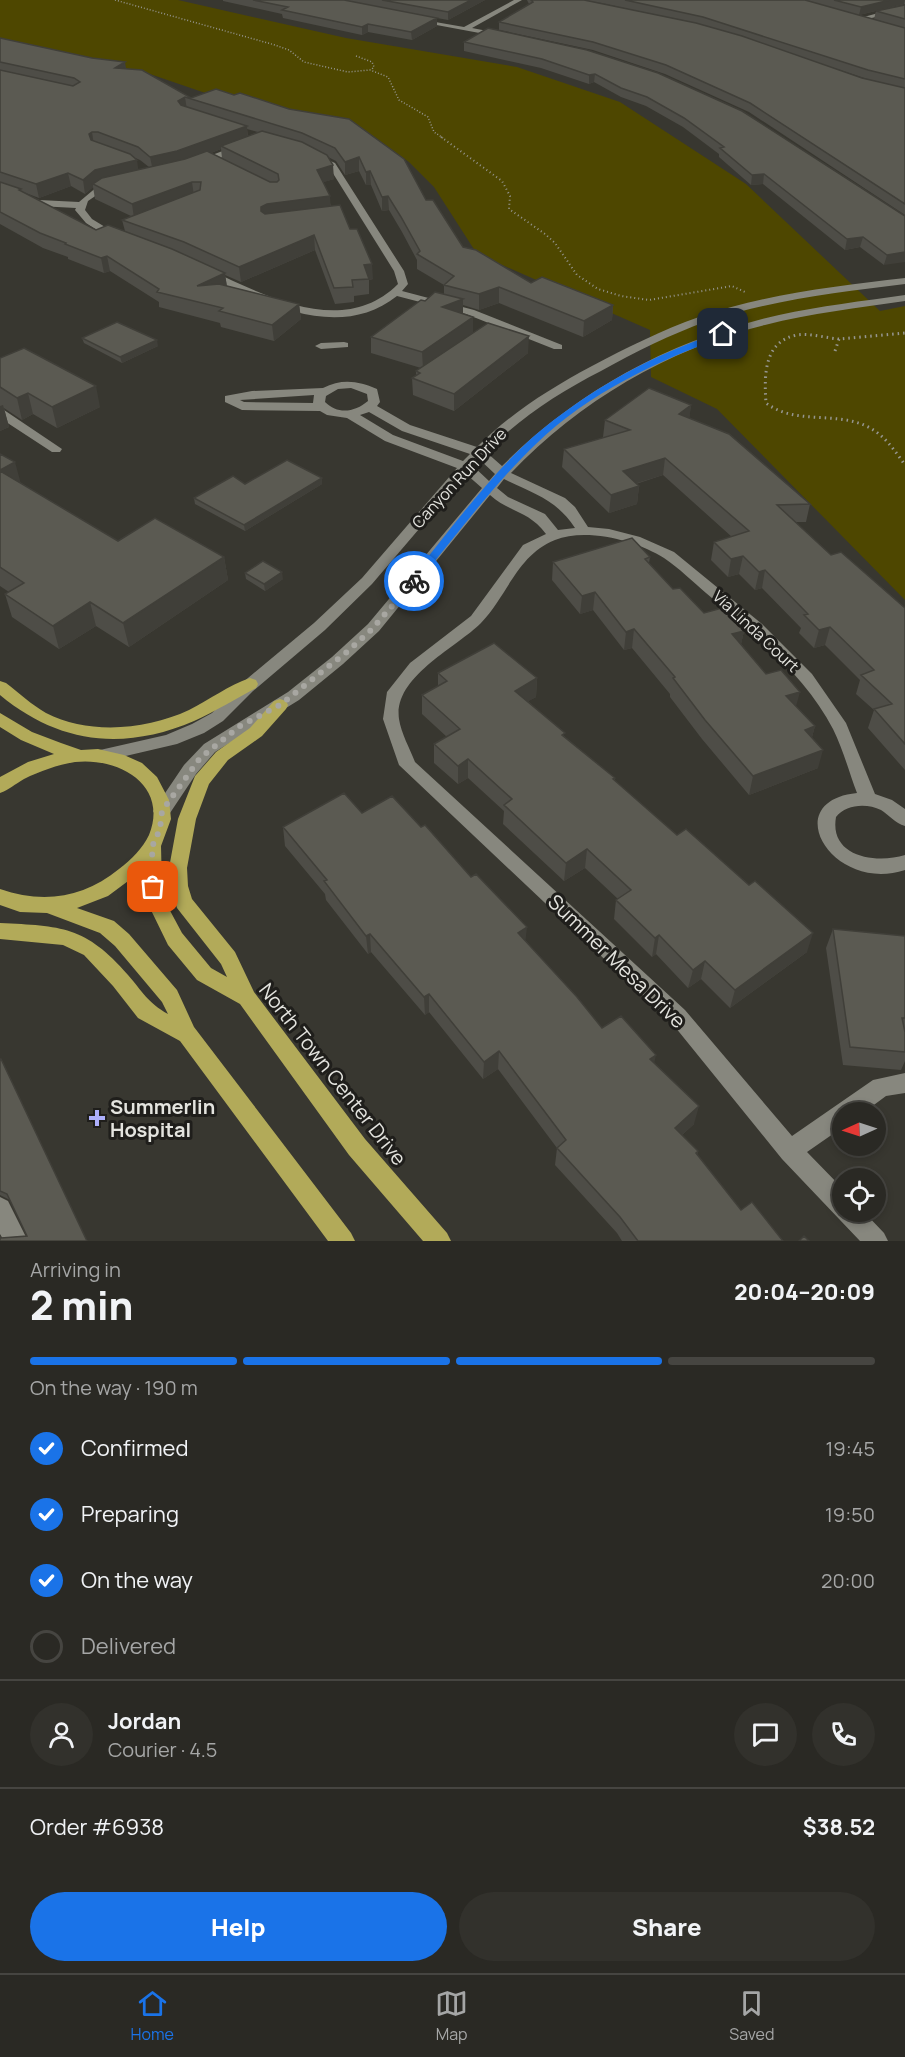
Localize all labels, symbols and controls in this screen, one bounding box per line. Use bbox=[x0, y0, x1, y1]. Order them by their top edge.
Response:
pin bbox=[697, 308, 748, 359]
icon: home bbox=[706, 317, 739, 350]
street label: Canyon Run Drive bbox=[407, 423, 511, 533]
courier bbox=[384, 551, 444, 611]
icon: bike bbox=[398, 565, 431, 598]
street label: Via Linda Court bbox=[708, 585, 804, 677]
pin bbox=[127, 861, 178, 912]
icon: bag bbox=[136, 870, 169, 903]
street label: Summer Mesa Drive bbox=[542, 888, 692, 1034]
street label: North Town Center Drive bbox=[253, 977, 413, 1171]
place label: Summerlin Hospital bbox=[110, 1093, 215, 1143]
north arrow bbox=[832, 1102, 886, 1156]
map controls bbox=[832, 1102, 886, 1222]
marker: Summerlin Hospital bbox=[88, 1109, 106, 1127]
button: locate bbox=[832, 1168, 886, 1222]
text: Arriving in bbox=[30, 1256, 121, 1283]
text: 20:04–20:09 bbox=[734, 1277, 875, 1307]
text: 2 min bbox=[30, 1278, 133, 1332]
text: On the way · 190 m bbox=[30, 1374, 198, 1401]
icon: check bbox=[30, 1432, 63, 1465]
text: Confirmed bbox=[81, 1433, 189, 1463]
text: 19:45 bbox=[825, 1435, 875, 1462]
icon: check bbox=[30, 1498, 63, 1531]
text: Preparing bbox=[81, 1499, 179, 1529]
text: 19:50 bbox=[825, 1501, 875, 1528]
icon: check bbox=[30, 1564, 63, 1597]
text: On the way bbox=[81, 1565, 193, 1595]
text: 20:00 bbox=[821, 1567, 875, 1594]
text: Delivered bbox=[81, 1631, 176, 1661]
button: person bbox=[30, 1703, 93, 1766]
button: chat bbox=[734, 1703, 797, 1766]
button: phone bbox=[812, 1703, 875, 1766]
text: Jordan bbox=[108, 1706, 181, 1736]
text: Courier · 4.5 bbox=[108, 1736, 217, 1763]
text: Order #6938 bbox=[30, 1812, 164, 1842]
text: $38.52 bbox=[803, 1812, 875, 1842]
button: Help bbox=[30, 1892, 447, 1961]
button: Share bbox=[459, 1892, 875, 1961]
tab: Home bbox=[131, 1987, 174, 2045]
tab: Map bbox=[435, 1987, 468, 2045]
tab: Saved bbox=[729, 1987, 774, 2045]

